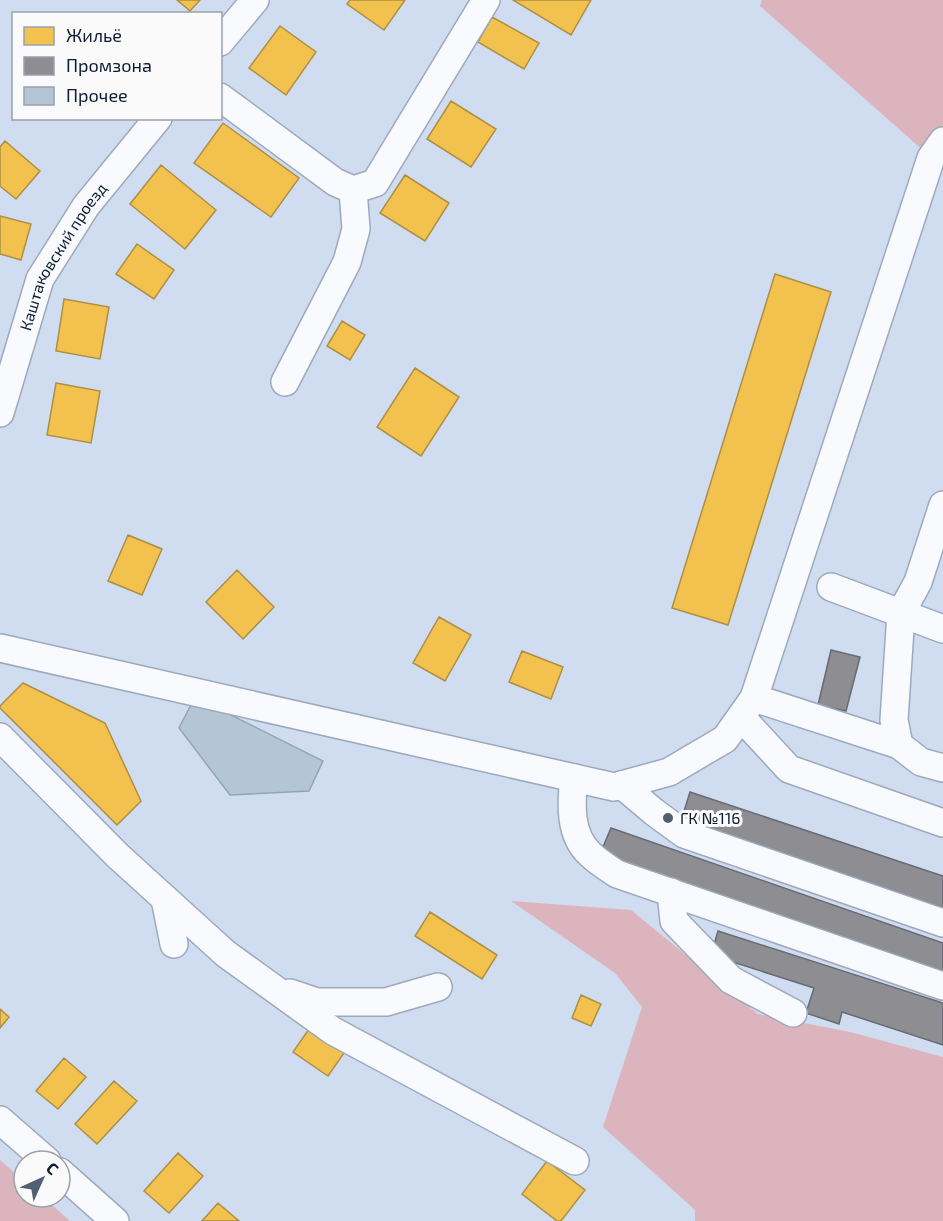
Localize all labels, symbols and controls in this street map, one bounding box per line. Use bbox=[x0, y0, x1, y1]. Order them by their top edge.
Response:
legend bbox=[12, 12, 222, 120]
text: Жильё bbox=[66, 24, 122, 46]
text: Промзона bbox=[66, 54, 152, 76]
text: Прочее bbox=[66, 84, 128, 106]
street label: Каштаковский проезд bbox=[15, 178, 110, 333]
place label: ГК №116 bbox=[680, 808, 740, 827]
marker: ГК №116 bbox=[661, 811, 675, 825]
north arrow bbox=[12, 1149, 72, 1209]
text: С bbox=[43, 1158, 63, 1178]

